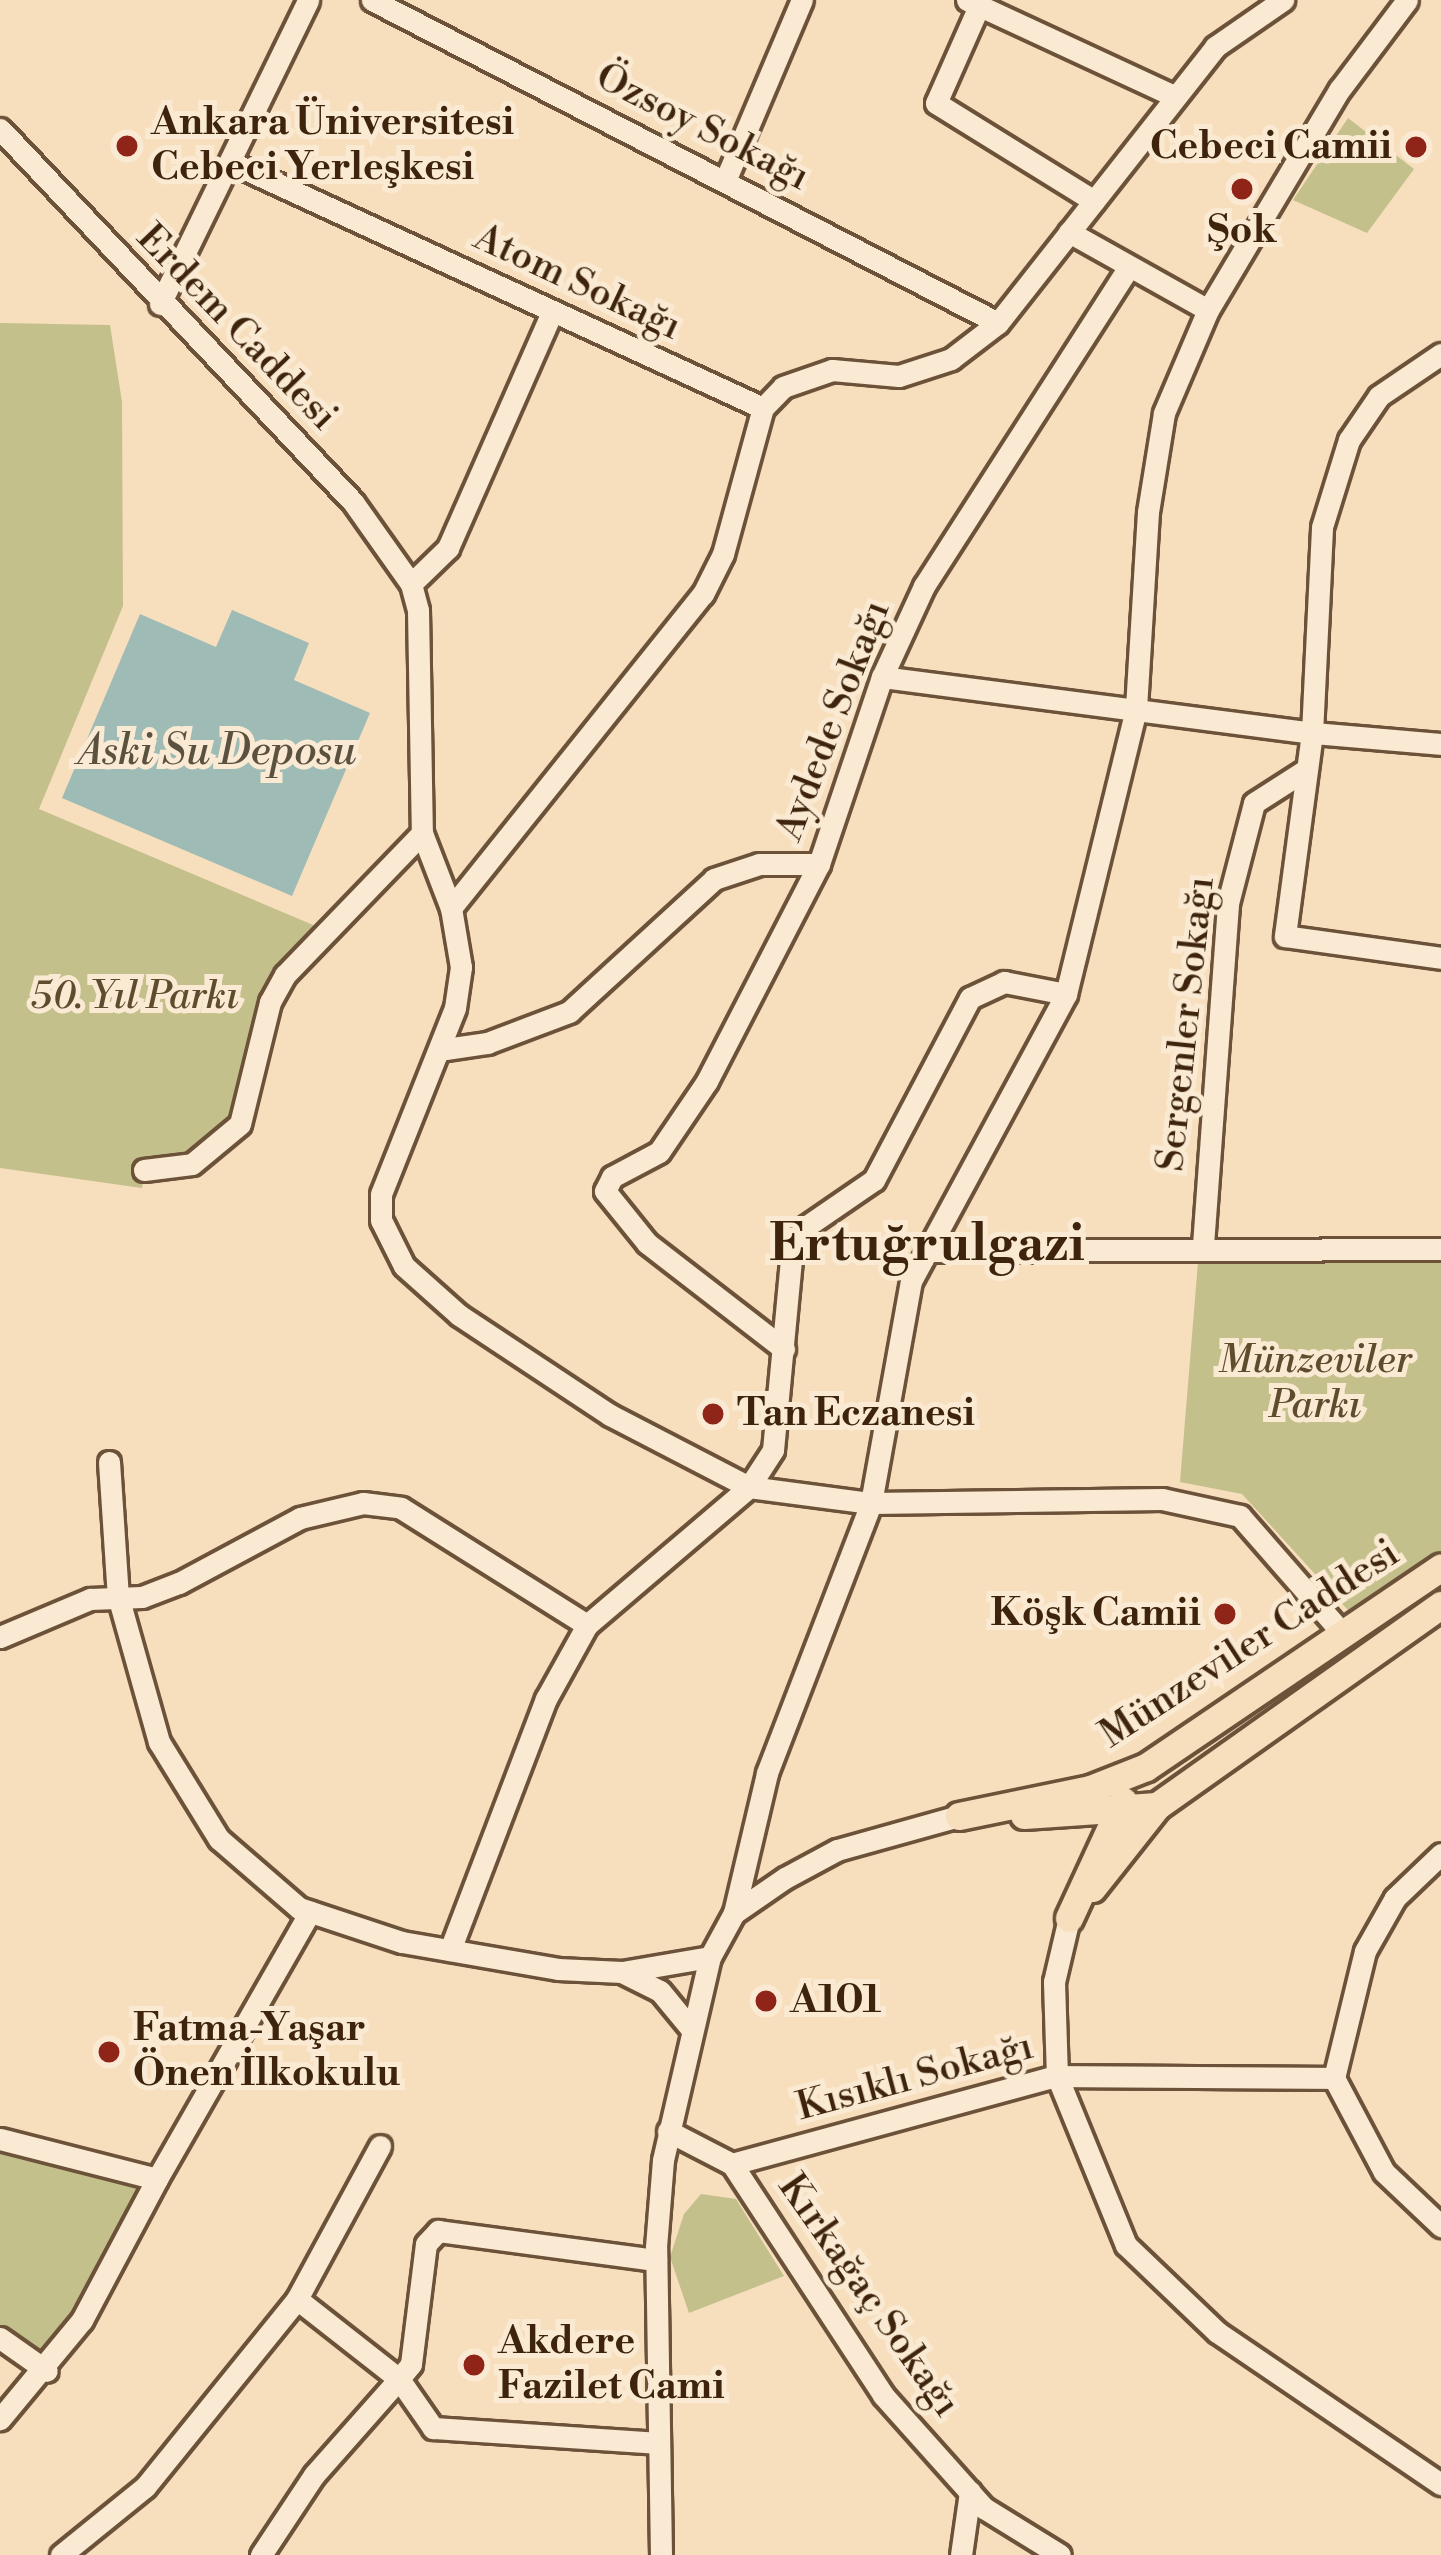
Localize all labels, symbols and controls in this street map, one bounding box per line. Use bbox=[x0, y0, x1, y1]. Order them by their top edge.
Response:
street label: Özsoy Sokağı bbox=[588, 54, 816, 202]
place label: Ankara Üniversitesi Cebeci Yerleşkesi bbox=[151, 101, 514, 192]
place label: Cebeci Camii bbox=[1150, 124, 1392, 170]
marker: Ankara Üniversitesi Cebeci Yerleşkesi bbox=[114, 133, 140, 159]
marker: Cebeci Camii bbox=[1403, 134, 1429, 160]
marker: Şok bbox=[1229, 176, 1255, 202]
place label: Şok bbox=[1207, 208, 1277, 254]
street label: Erdem Caddesi bbox=[126, 215, 346, 441]
street label: Atom Sokağı bbox=[466, 215, 688, 351]
street label: Aydede Sokağı bbox=[767, 594, 901, 848]
water label: Aski Su Deposu bbox=[78, 727, 356, 777]
street label: Sergenler Sokağı bbox=[1148, 874, 1226, 1174]
park label: 50. Yıl Parkı bbox=[30, 974, 238, 1020]
district label: Ertuğrulgazi bbox=[769, 1214, 1085, 1276]
park label: Münzeviler Parkı bbox=[1218, 1339, 1412, 1430]
place label: Tan Eczanesi bbox=[737, 1391, 975, 1437]
marker: Tan Eczanesi bbox=[700, 1401, 726, 1427]
street label: Münzeviler Caddesi bbox=[1092, 1531, 1408, 1759]
place label: Köşk Camii bbox=[991, 1591, 1201, 1637]
marker: Köşk Camii bbox=[1212, 1601, 1238, 1627]
place label: A101 bbox=[790, 1978, 881, 2024]
marker: A101 bbox=[753, 1988, 779, 2014]
place label: Fatma-Yaşar Önen İlkokulu bbox=[133, 2007, 400, 2098]
street label: Kısıklı Sokağı bbox=[792, 2024, 1038, 2132]
marker: Fatma-Yaşar Önen İlkokulu bbox=[96, 2039, 122, 2065]
street label: Kırkağaç Sokağı bbox=[767, 2166, 969, 2426]
place label: Akdere Fazilet Cami bbox=[498, 2320, 725, 2411]
marker: Akdere Fazilet Cami bbox=[461, 2352, 487, 2378]

